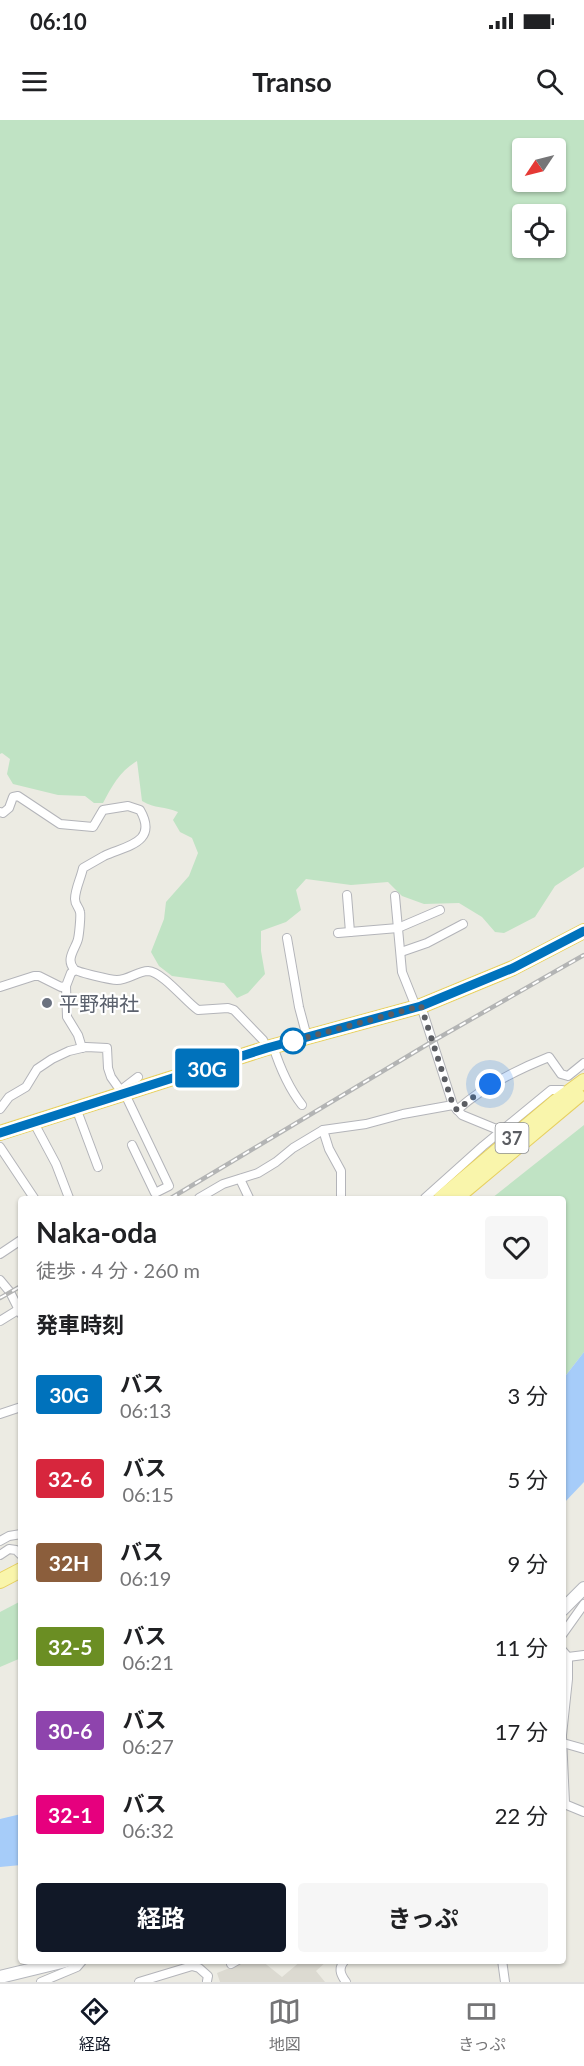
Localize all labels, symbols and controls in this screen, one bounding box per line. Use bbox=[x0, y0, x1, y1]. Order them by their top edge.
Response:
text: 06:10 bbox=[30, 8, 87, 35]
icon: menu bbox=[18, 65, 51, 98]
text: Transo bbox=[252, 65, 332, 98]
icon: search bbox=[533, 65, 566, 98]
north arrow bbox=[512, 138, 566, 192]
map controls bbox=[512, 138, 566, 258]
button: locate bbox=[512, 204, 566, 258]
place label: 平野神社 bbox=[59, 991, 139, 1015]
marker: 平野神社 bbox=[40, 996, 54, 1010]
unlabelled marker bbox=[280, 1028, 306, 1054]
line badge: 30G bbox=[172, 1048, 242, 1088]
text: 30G bbox=[187, 1056, 227, 1081]
your location bbox=[475, 1069, 505, 1099]
road number: 37 bbox=[496, 1123, 528, 1153]
text: Naka-oda bbox=[36, 1215, 157, 1249]
button: heart bbox=[485, 1216, 548, 1279]
text: 徒歩 · 4 分 · 260 m bbox=[36, 1258, 200, 1282]
text: 発車時刻 bbox=[36, 1311, 124, 1338]
text: バス bbox=[120, 1370, 164, 1397]
text: 30G bbox=[49, 1382, 89, 1407]
text: 3 分 bbox=[508, 1382, 548, 1409]
text: 06:13 bbox=[120, 1398, 171, 1422]
text: バス bbox=[122, 1454, 166, 1481]
text: 32-6 bbox=[48, 1466, 92, 1491]
text: 5 分 bbox=[508, 1466, 548, 1493]
text: 06:15 bbox=[122, 1482, 174, 1506]
text: バス bbox=[120, 1538, 164, 1565]
text: 32H bbox=[49, 1550, 89, 1575]
text: 9 分 bbox=[508, 1550, 548, 1577]
text: 06:19 bbox=[120, 1566, 171, 1590]
text: バス bbox=[122, 1622, 166, 1649]
text: 32-5 bbox=[48, 1634, 92, 1659]
text: 11 分 bbox=[495, 1634, 548, 1661]
text: 06:21 bbox=[122, 1650, 174, 1674]
text: バス bbox=[122, 1706, 166, 1733]
text: 30-6 bbox=[48, 1718, 92, 1743]
text: 17 分 bbox=[495, 1718, 548, 1745]
text: 06:27 bbox=[122, 1734, 174, 1758]
text: バス bbox=[122, 1790, 166, 1817]
text: 32-1 bbox=[48, 1802, 92, 1827]
text: 22 分 bbox=[495, 1802, 548, 1829]
text: 06:32 bbox=[122, 1818, 174, 1842]
button: 経路 bbox=[36, 1883, 286, 1952]
button: きっぷ bbox=[298, 1883, 548, 1952]
tab: 経路 bbox=[78, 1995, 111, 2055]
tab: 地図 bbox=[268, 1995, 301, 2055]
tab: きっぷ bbox=[458, 1995, 506, 2055]

